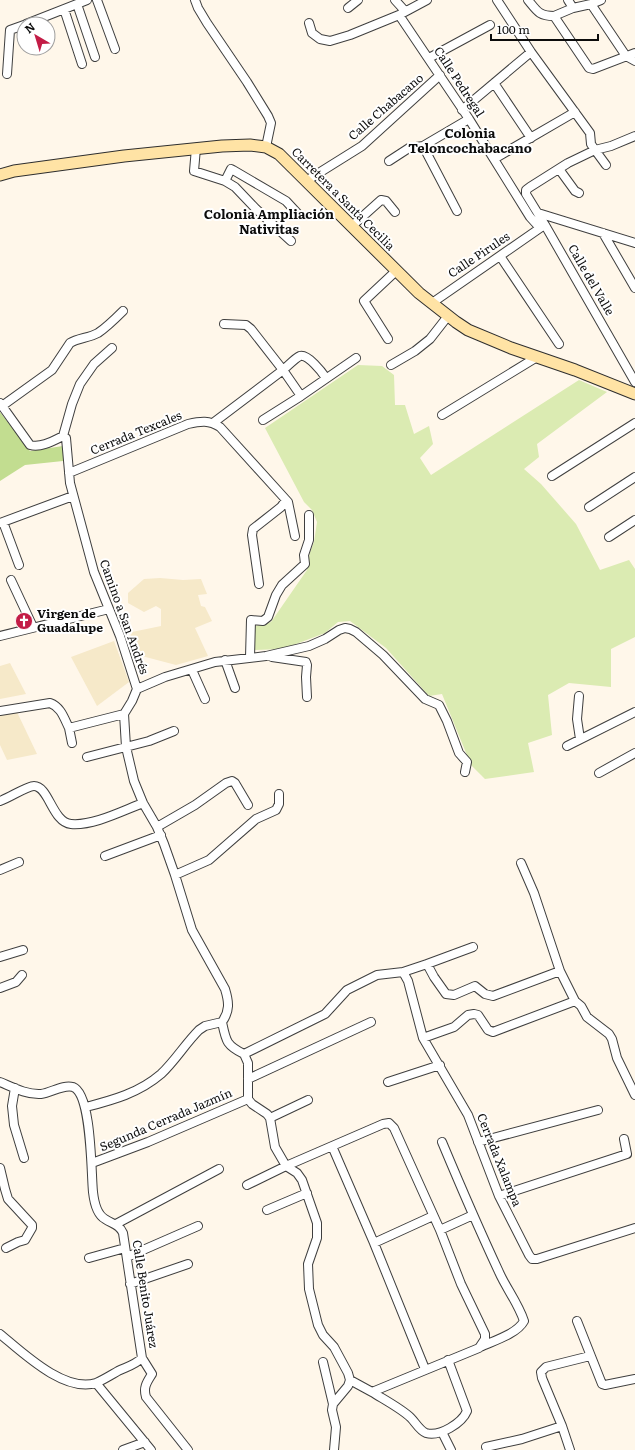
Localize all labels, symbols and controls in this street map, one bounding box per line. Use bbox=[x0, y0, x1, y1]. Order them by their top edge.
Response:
north arrow bbox=[16, 16, 56, 56]
scale bar bbox=[491, 16, 598, 42]
text: N bbox=[21, 18, 38, 36]
text: 100 m bbox=[497, 20, 530, 38]
street label: Calle Pedregal bbox=[430, 43, 489, 120]
street label: Calle Chabacano bbox=[344, 68, 427, 144]
district label: Colonia Teloncochabacano bbox=[408, 123, 532, 157]
street label: Carretera a Santa Cecilia bbox=[288, 142, 400, 254]
district label: Colonia Ampliación Nativitas bbox=[204, 204, 334, 238]
street label: Calle Pirules bbox=[444, 226, 513, 282]
street label: Calle del Valle bbox=[564, 241, 620, 318]
street label: Cerrada Texcales bbox=[87, 405, 185, 459]
street label: Camino a San Andrés bbox=[96, 557, 154, 677]
place label: Virgen de Guadalupe bbox=[37, 604, 103, 636]
church icon: Virgen de Guadalupe bbox=[14, 611, 34, 631]
street label: Segunda Cerrada Jazmín bbox=[97, 1083, 235, 1155]
street label: Cerrada Xalampa bbox=[473, 1110, 527, 1209]
street label: Calle Benito Juárez bbox=[129, 1239, 163, 1349]

